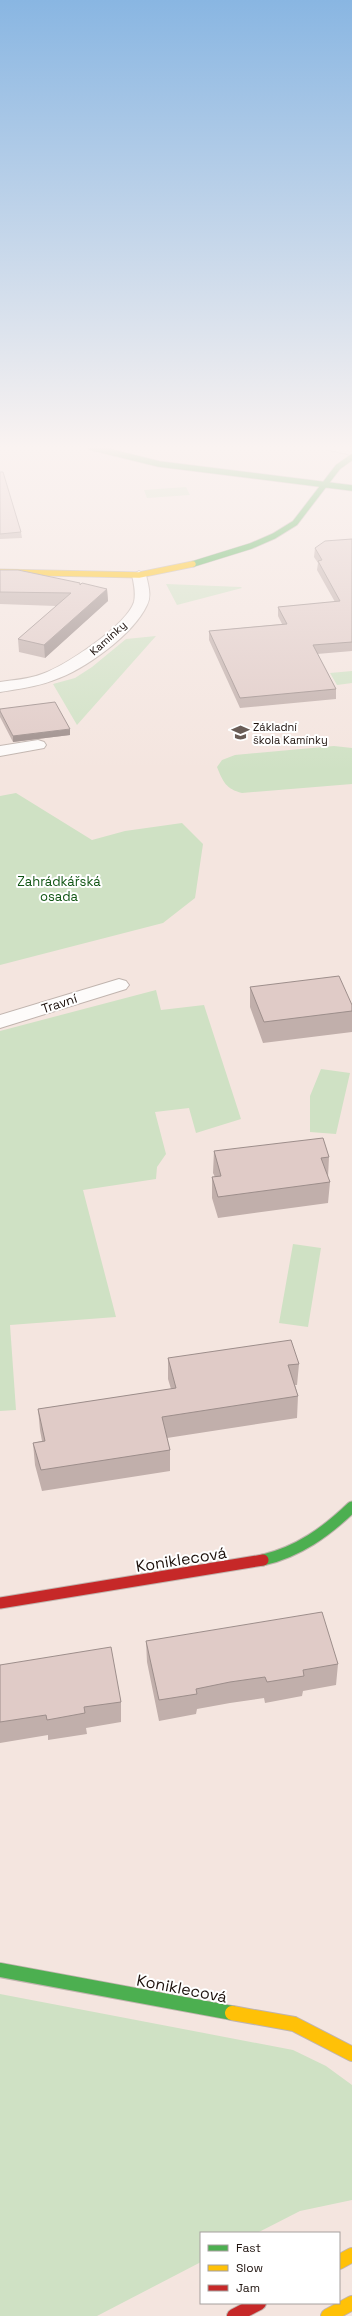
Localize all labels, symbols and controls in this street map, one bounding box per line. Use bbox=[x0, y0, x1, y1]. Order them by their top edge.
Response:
street label: Kamínky bbox=[87, 618, 129, 658]
place label: Základní škola Kamínky bbox=[253, 720, 328, 747]
school or university icon: Základní škola Kamínky bbox=[230, 723, 250, 743]
park label: Zahrádkářská osada bbox=[17, 873, 101, 905]
street label: Travní bbox=[39, 989, 80, 1017]
street label: Koniklecová bbox=[134, 1542, 228, 1577]
street label: Koniklecová bbox=[135, 1969, 229, 2008]
legend bbox=[200, 2232, 340, 2304]
text: Fast bbox=[236, 2240, 261, 2256]
text: Slow bbox=[236, 2260, 263, 2276]
text: Jam bbox=[236, 2280, 260, 2296]

